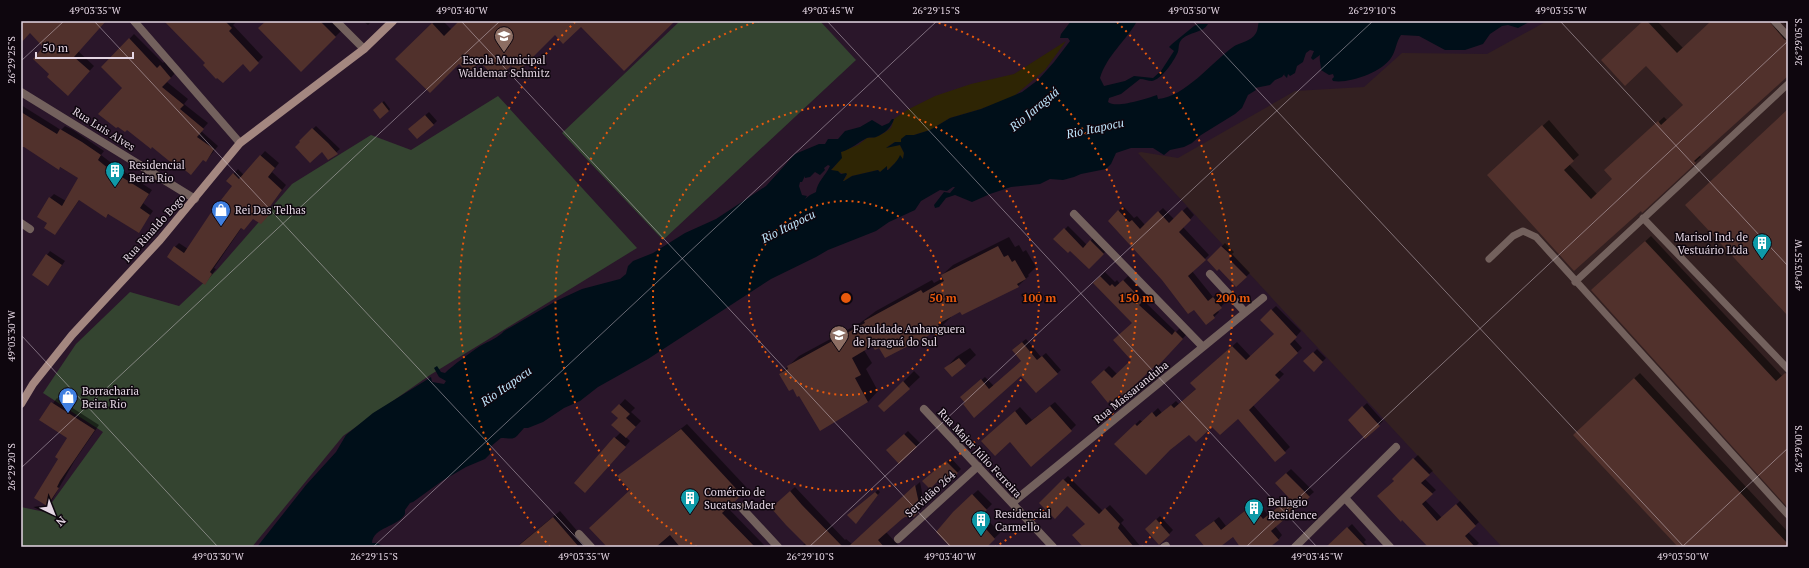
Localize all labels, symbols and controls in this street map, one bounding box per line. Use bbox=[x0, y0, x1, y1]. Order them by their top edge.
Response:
text: 49°03'35"W bbox=[69, 4, 121, 17]
text: 49°03'40"W bbox=[436, 4, 488, 17]
text: 49°03'45"W bbox=[802, 4, 854, 17]
text: 26°29'15"S bbox=[912, 4, 960, 17]
text: 49°03'50"W bbox=[1168, 4, 1220, 17]
text: 26°29'10"S bbox=[1348, 4, 1396, 17]
text: 49°03'55"W bbox=[1535, 4, 1587, 17]
text: 26°29'05"S bbox=[1792, 18, 1805, 66]
school or university icon: Escola Municipal Waldemar Schmitz bbox=[493, 25, 515, 53]
scale bar bbox=[36, 34, 133, 60]
text: 26°29'25"S bbox=[5, 36, 18, 84]
text: 50 m bbox=[42, 40, 69, 55]
place label: Escola Municipal Waldemar Schmitz bbox=[458, 53, 550, 80]
water label: Rio Jaraguá bbox=[1005, 84, 1062, 135]
street label: Rua Luis Alves bbox=[70, 104, 138, 154]
water label: Rio Itapocu bbox=[1064, 115, 1125, 142]
place label: Residencial Beira Rio bbox=[129, 158, 185, 185]
building icon: Residencial Beira Rio bbox=[104, 160, 126, 188]
street label: Rua Rinaldo Bogo bbox=[120, 191, 188, 265]
shop icon: Rei Das Telhas bbox=[210, 199, 232, 227]
place label: Rei Das Telhas bbox=[235, 203, 306, 217]
water label: Rio Itapocu bbox=[758, 206, 818, 246]
place label: Marisol Ind. de Vestuário Ltda bbox=[1675, 230, 1748, 257]
building icon: Marisol Ind. de Vestuário Ltda bbox=[1751, 232, 1773, 260]
text: 49°03'55"W bbox=[1792, 239, 1805, 291]
text: 50 m bbox=[929, 290, 957, 305]
text: 100 m bbox=[1022, 290, 1056, 305]
text: 150 m bbox=[1119, 290, 1153, 305]
text: 200 m bbox=[1216, 290, 1250, 305]
centre of rings bbox=[839, 291, 853, 305]
text: 49°03'30"W bbox=[5, 310, 18, 362]
place label: Faculdade Anhanguera de Jaraguá do Sul bbox=[853, 322, 966, 349]
school or university icon: Faculdade Anhanguera de Jaraguá do Sul bbox=[828, 324, 850, 352]
street label: Rua Massaranduba bbox=[1091, 357, 1171, 426]
water label: Rio Itapocu bbox=[477, 363, 534, 410]
place label: Borracharia Beira Rio bbox=[82, 384, 140, 411]
shop icon: Borracharia Beira Rio bbox=[57, 386, 79, 414]
street label: Rua Major Júlio Ferreira bbox=[935, 406, 1025, 501]
text: 26°29'00"S bbox=[1792, 425, 1805, 473]
text: 26°29'20"S bbox=[5, 443, 18, 491]
street label: Servidão 264 bbox=[902, 468, 958, 520]
place label: Comércio de Sucatas Mader bbox=[704, 485, 776, 512]
building icon: Comércio de Sucatas Mader bbox=[679, 487, 701, 515]
north arrow bbox=[34, 494, 74, 534]
place label: Bellagio Residence bbox=[1268, 495, 1318, 522]
building icon: Bellagio Residence bbox=[1243, 497, 1265, 525]
place label: Residencial Carmello bbox=[995, 507, 1051, 534]
building icon: Residencial Carmello bbox=[970, 509, 992, 537]
text: N bbox=[53, 513, 69, 530]
text: 49°03'30"W bbox=[192, 550, 244, 563]
text: 26°29'15"S bbox=[350, 550, 398, 563]
text: 49°03'35"W bbox=[558, 550, 610, 563]
text: 26°29'10"S bbox=[786, 550, 834, 563]
text: 49°03'40"W bbox=[924, 550, 976, 563]
text: 49°03'45"W bbox=[1291, 550, 1343, 563]
text: 49°03'50"W bbox=[1657, 550, 1709, 563]

